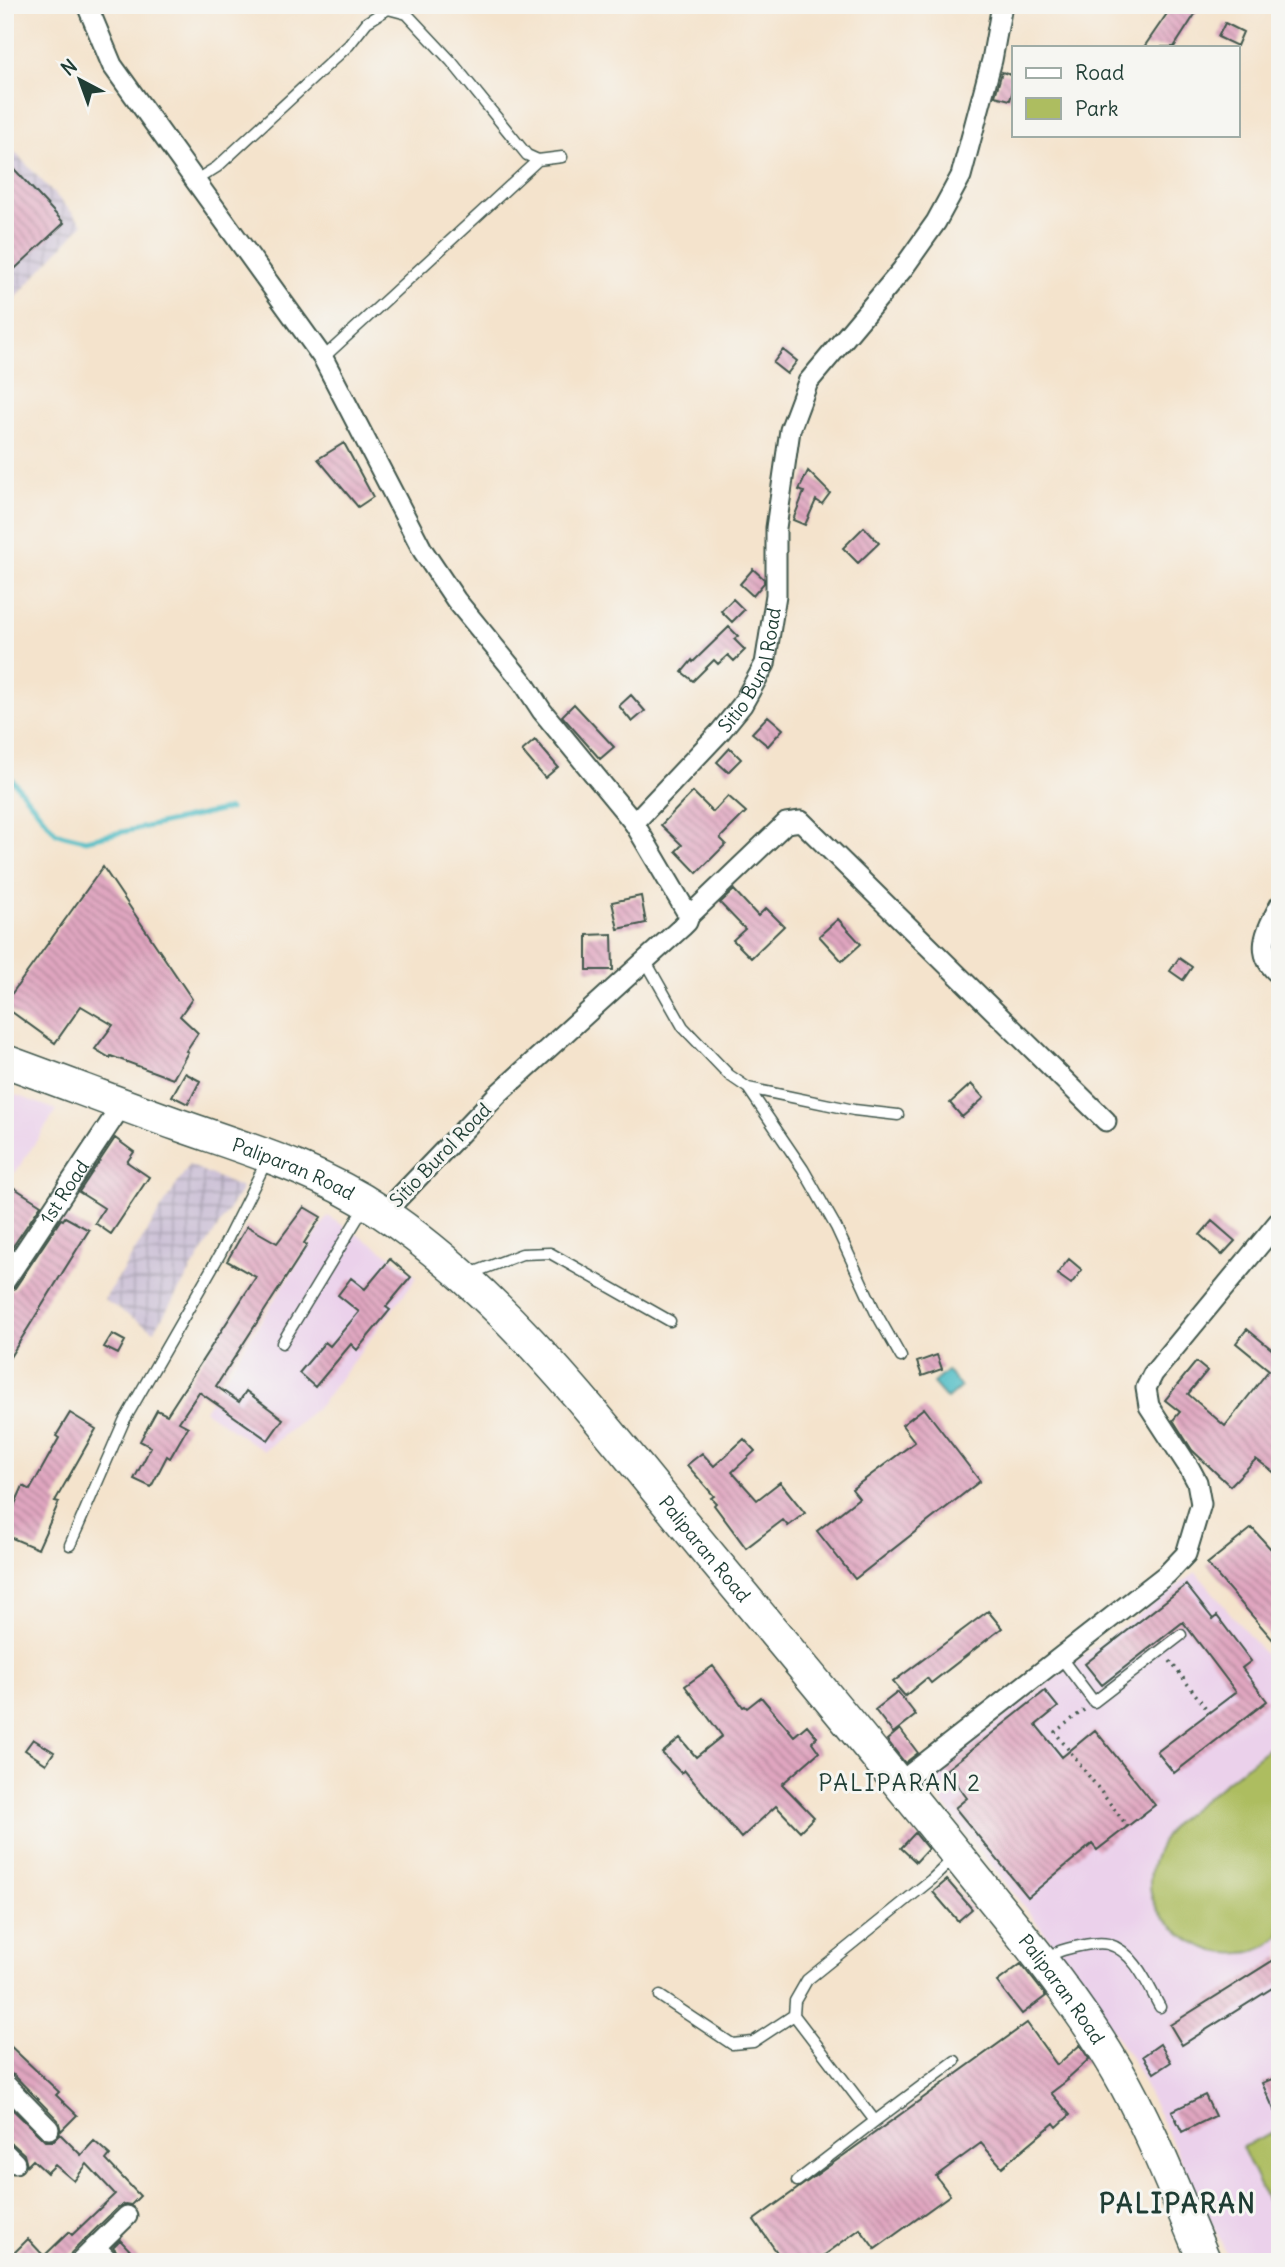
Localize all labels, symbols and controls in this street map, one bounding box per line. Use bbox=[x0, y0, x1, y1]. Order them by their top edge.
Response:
north arrow bbox=[46, 46, 116, 116]
legend bbox=[1012, 46, 1240, 136]
text: N bbox=[56, 54, 82, 81]
text: Road bbox=[1075, 59, 1124, 86]
text: Park bbox=[1075, 95, 1118, 122]
street label: Sitio Burol Road bbox=[712, 606, 786, 737]
street label: Sitio Burol Road bbox=[384, 1098, 496, 1212]
street label: Paliparan Road bbox=[229, 1132, 359, 1205]
street label: 1st Road bbox=[34, 1155, 94, 1228]
street label: Paliparan Road bbox=[654, 1491, 756, 1607]
district label: PALIPARAN 2 bbox=[818, 1768, 982, 1797]
street label: Paliparan Road bbox=[1013, 1929, 1110, 2049]
district label: PALIPARAN bbox=[1099, 2187, 1257, 2220]

